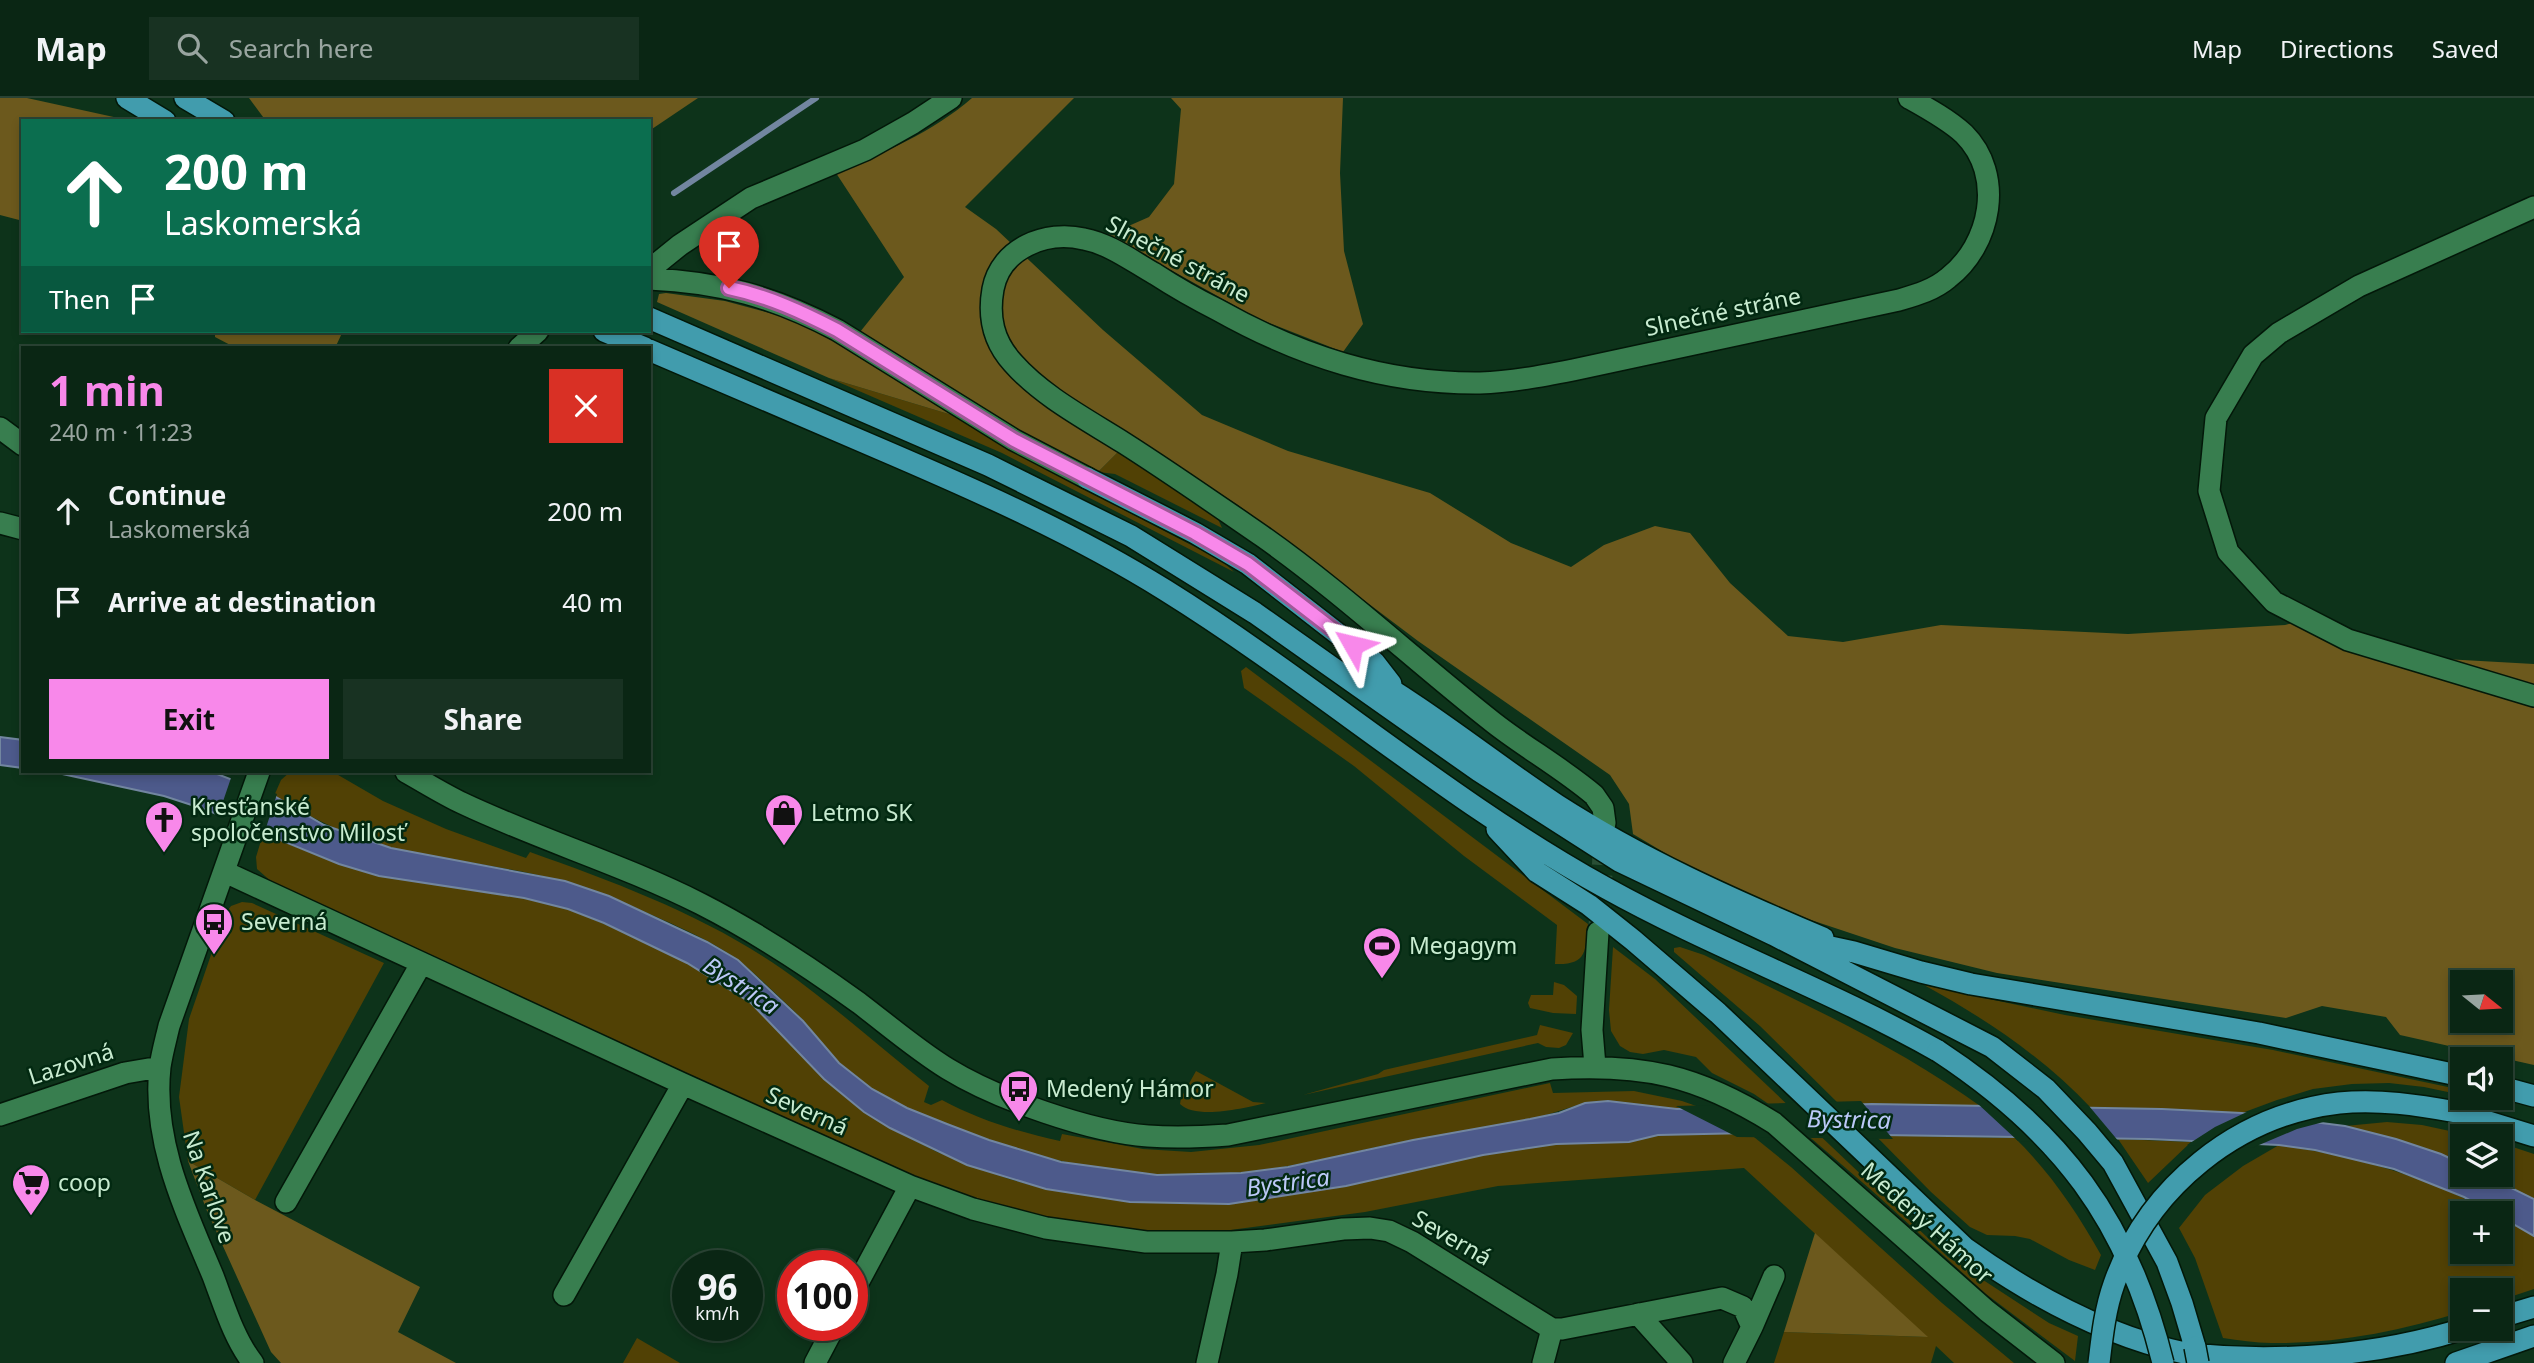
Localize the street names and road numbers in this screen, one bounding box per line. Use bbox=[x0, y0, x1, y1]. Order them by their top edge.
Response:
street label: Slnečné stráne bbox=[1101, 207, 1256, 309]
street label: Slnečné stráne bbox=[1642, 279, 1804, 343]
street label: Lazovná bbox=[24, 1034, 117, 1092]
street label: Severná bbox=[761, 1078, 853, 1142]
street label: Na Karlove bbox=[176, 1126, 244, 1247]
street label: Medený Hámor bbox=[1855, 1154, 2001, 1291]
street label: Severná bbox=[1407, 1202, 1498, 1273]

